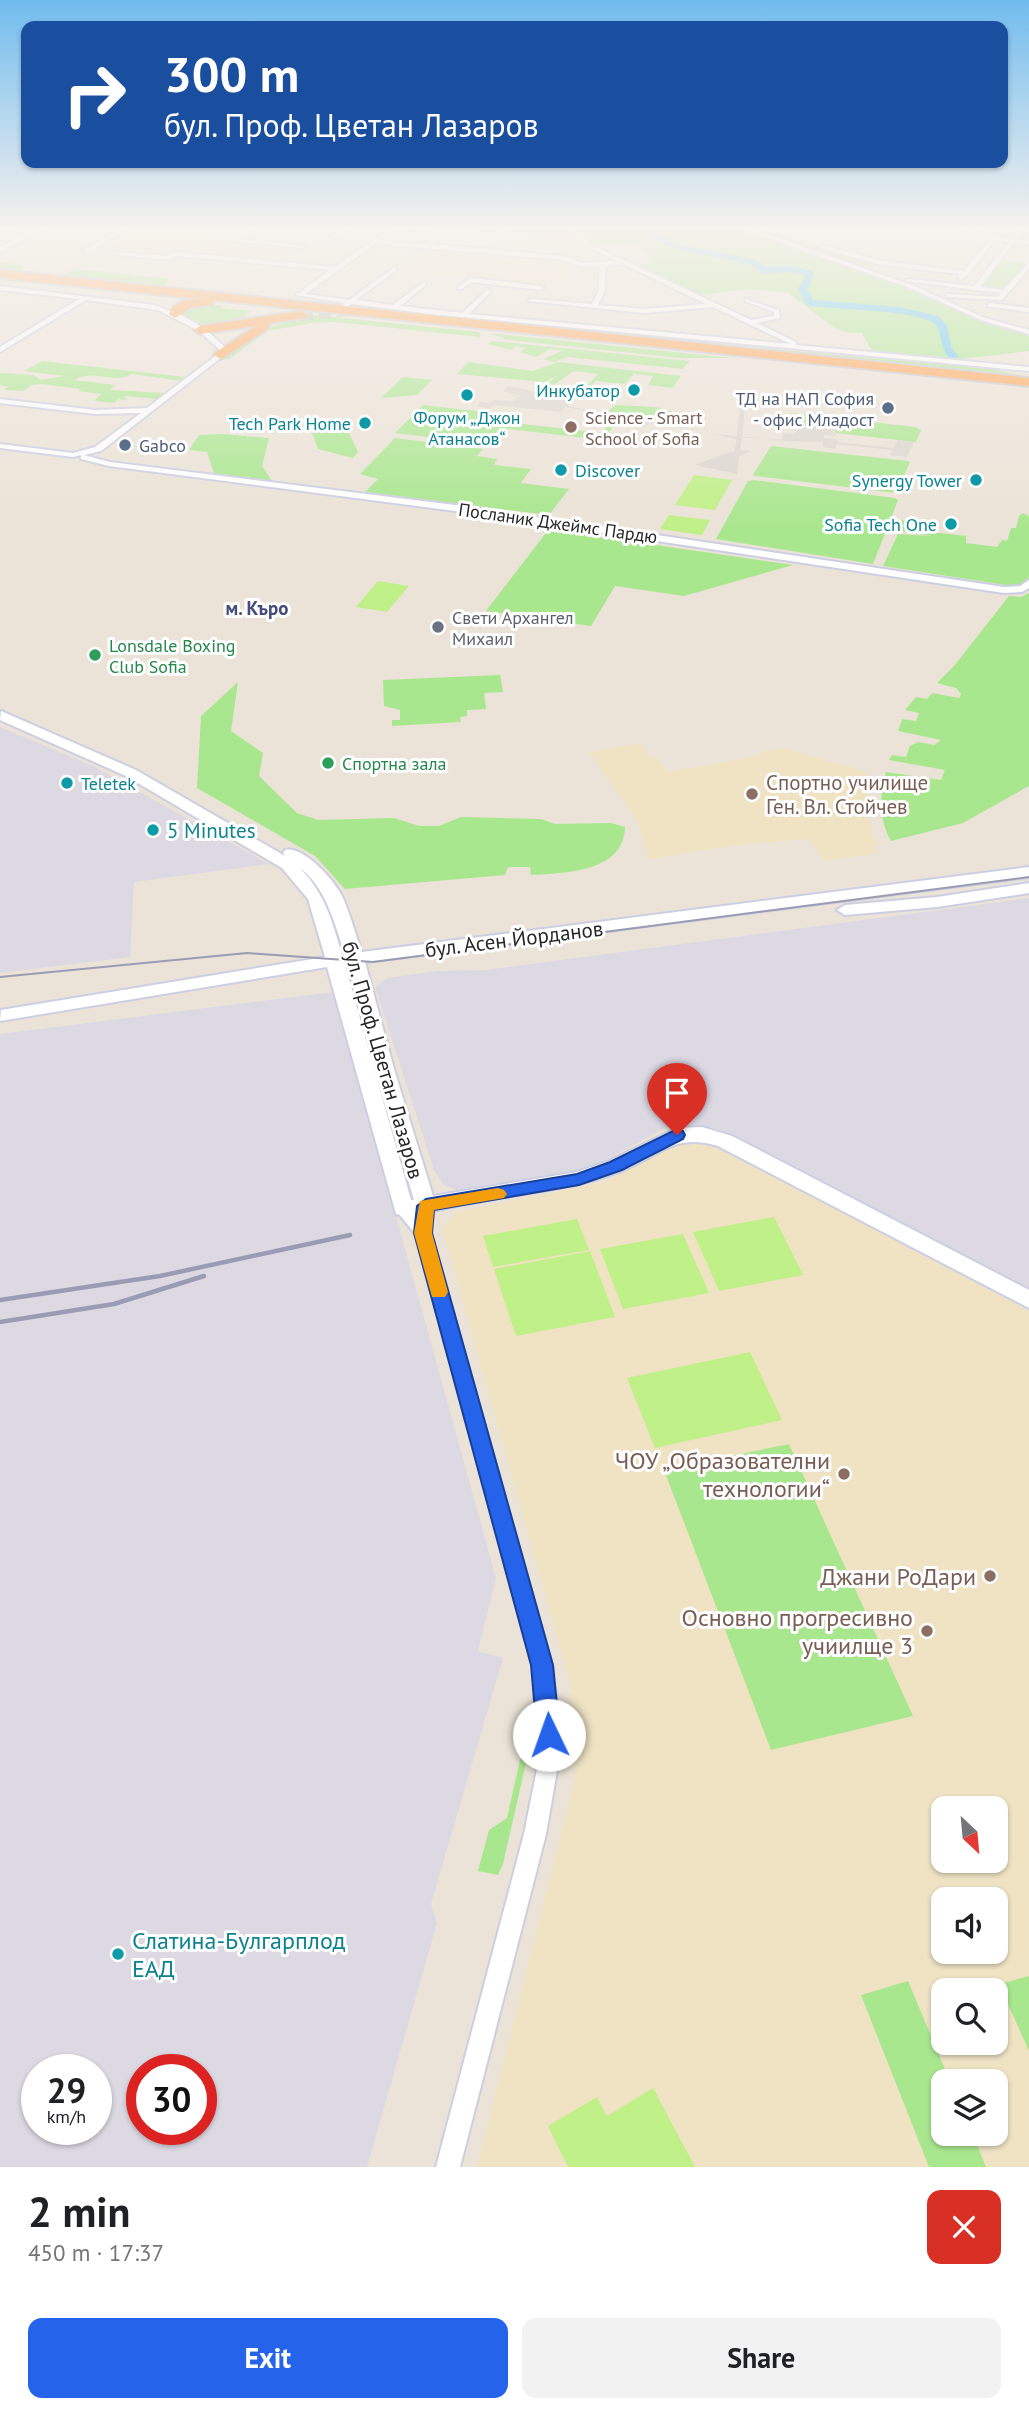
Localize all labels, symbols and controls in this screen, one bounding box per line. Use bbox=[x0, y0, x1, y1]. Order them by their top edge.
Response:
text: 300 m bbox=[164, 42, 299, 106]
icon: right bbox=[49, 49, 140, 140]
text: бул. Проф. Цветан Лазаров bbox=[164, 104, 539, 146]
place label: Инкубатор bbox=[536, 379, 620, 402]
marker: Инкубатор bbox=[626, 382, 642, 398]
marker: Форум „Джон Атанасов“ bbox=[459, 387, 475, 403]
place label: ТД на НАП София - офис Младост bbox=[736, 387, 875, 431]
marker: ТД на НАП София - офис Младост bbox=[880, 400, 896, 416]
place label: Форум „Джон Атанасов“ bbox=[413, 406, 521, 450]
place label: Science - Smart School of Sofia bbox=[585, 406, 702, 450]
place label: Tech Park Home bbox=[229, 412, 351, 435]
marker: Tech Park Home bbox=[357, 415, 373, 431]
marker: Science - Smart School of Sofia bbox=[563, 419, 579, 435]
place label: Gabco bbox=[139, 434, 186, 457]
marker: Gabco bbox=[117, 437, 133, 453]
place label: Discover bbox=[575, 459, 640, 482]
marker: Discover bbox=[553, 462, 569, 478]
place label: Synergy Tower bbox=[852, 469, 962, 492]
marker: Synergy Tower bbox=[968, 472, 984, 488]
street label: Посланик Джеймс Пардю bbox=[457, 498, 659, 548]
place label: Sofia Tech One bbox=[824, 513, 937, 536]
marker: Sofia Tech One bbox=[943, 516, 959, 532]
district label: м. Къро bbox=[226, 596, 288, 620]
place label: Свети Архангел Михаил bbox=[452, 606, 574, 650]
marker: Свети Архангел Михаил bbox=[430, 619, 446, 635]
place label: Lonsdale Boxing Club Sofia bbox=[109, 634, 235, 678]
marker: Lonsdale Boxing Club Sofia bbox=[87, 647, 103, 663]
place label: Спортна зала bbox=[342, 752, 446, 775]
marker: Спортна зала bbox=[320, 755, 336, 771]
place label: Спортно училище Ген. Вл. Стойчев bbox=[766, 769, 928, 820]
place label: Teletek bbox=[81, 772, 136, 795]
marker: Teletek bbox=[59, 775, 75, 791]
marker: Спортно училище Ген. Вл. Стойчев bbox=[744, 786, 760, 802]
place label: 5 Minutes bbox=[167, 817, 256, 844]
marker: 5 Minutes bbox=[145, 822, 161, 838]
street label: бул. Асен Йорданов bbox=[423, 915, 605, 963]
street label: бул. Проф. Цветан Лазаров bbox=[336, 938, 430, 1182]
pin bbox=[647, 1063, 707, 1135]
icon: arrive bbox=[658, 1074, 696, 1112]
place label: ЧОУ „Образователни технологии“ bbox=[615, 1445, 830, 1504]
marker: ЧОУ „Образователни технологии“ bbox=[836, 1466, 852, 1482]
place label: Джани РоДари bbox=[820, 1561, 976, 1592]
marker: Джани РоДари bbox=[982, 1568, 998, 1584]
place label: Основно прогресивно учиилще 3 bbox=[682, 1602, 913, 1661]
marker: Основно прогресивно учиилще 3 bbox=[919, 1623, 935, 1639]
position arrow bbox=[512, 1698, 586, 1772]
north arrow bbox=[931, 1796, 1008, 1872]
map controls bbox=[931, 1796, 1008, 2146]
button: sound bbox=[931, 1887, 1008, 1964]
place label: Слатина-Булгарплод ЕАД bbox=[132, 1925, 346, 1984]
marker: Слатина-Булгарплод ЕАД bbox=[110, 1946, 126, 1962]
button: search bbox=[931, 1978, 1008, 2055]
speed limit sign: 30 bbox=[126, 2054, 217, 2145]
text: 29 bbox=[47, 2067, 86, 2113]
button: layers bbox=[931, 2069, 1008, 2146]
text: km/h bbox=[47, 2105, 86, 2128]
text: 2 min bbox=[28, 2184, 130, 2239]
button: close bbox=[927, 2190, 1001, 2264]
text: 450 m · 17:37 bbox=[28, 2238, 164, 2267]
button: Exit bbox=[28, 2318, 508, 2398]
button: Share bbox=[522, 2318, 1001, 2398]

